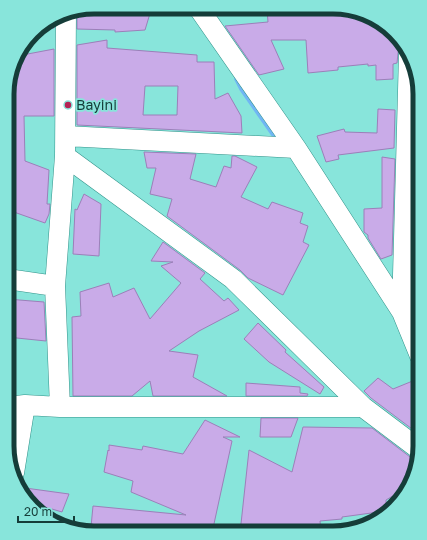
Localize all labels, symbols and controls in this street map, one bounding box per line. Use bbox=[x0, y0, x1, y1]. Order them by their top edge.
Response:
place label: Bayini bbox=[76, 96, 117, 113]
marker: Bayini bbox=[63, 100, 73, 110]
scale bar bbox=[18, 498, 74, 524]
text: 20 m bbox=[24, 504, 52, 519]

